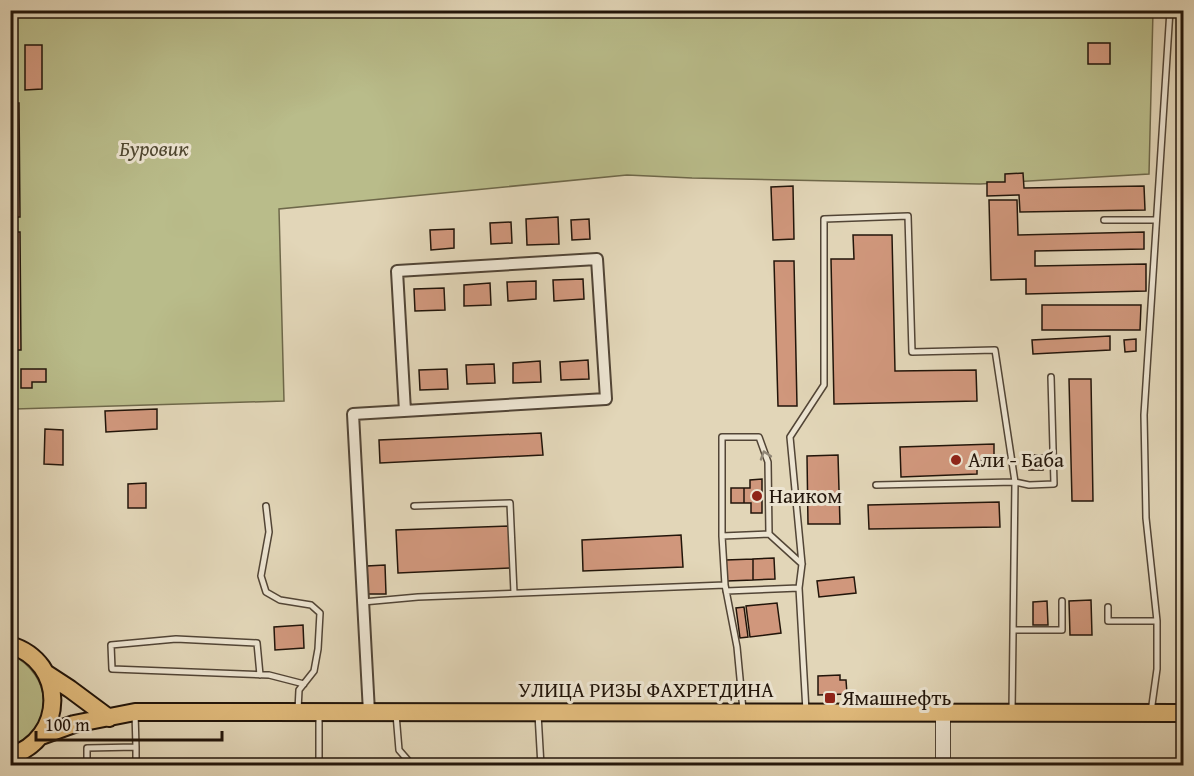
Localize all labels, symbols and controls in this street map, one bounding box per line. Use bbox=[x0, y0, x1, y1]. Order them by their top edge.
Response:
park label: Буровик bbox=[119, 133, 189, 164]
place label: Али - Баба bbox=[968, 444, 1064, 475]
one-way arrow bbox=[760, 450, 772, 461]
marker: Али - Баба bbox=[949, 453, 963, 467]
place label: Наиком bbox=[769, 480, 842, 511]
marker: Наиком bbox=[750, 489, 764, 503]
street label: УЛИЦА РИЗЫ ФАХРЕТДИНА bbox=[518, 674, 774, 705]
place label: Ямашнефть bbox=[841, 682, 951, 713]
marker: Ямашнефть bbox=[823, 691, 837, 705]
scale bar bbox=[36, 704, 222, 742]
text: 100 m bbox=[45, 711, 90, 738]

